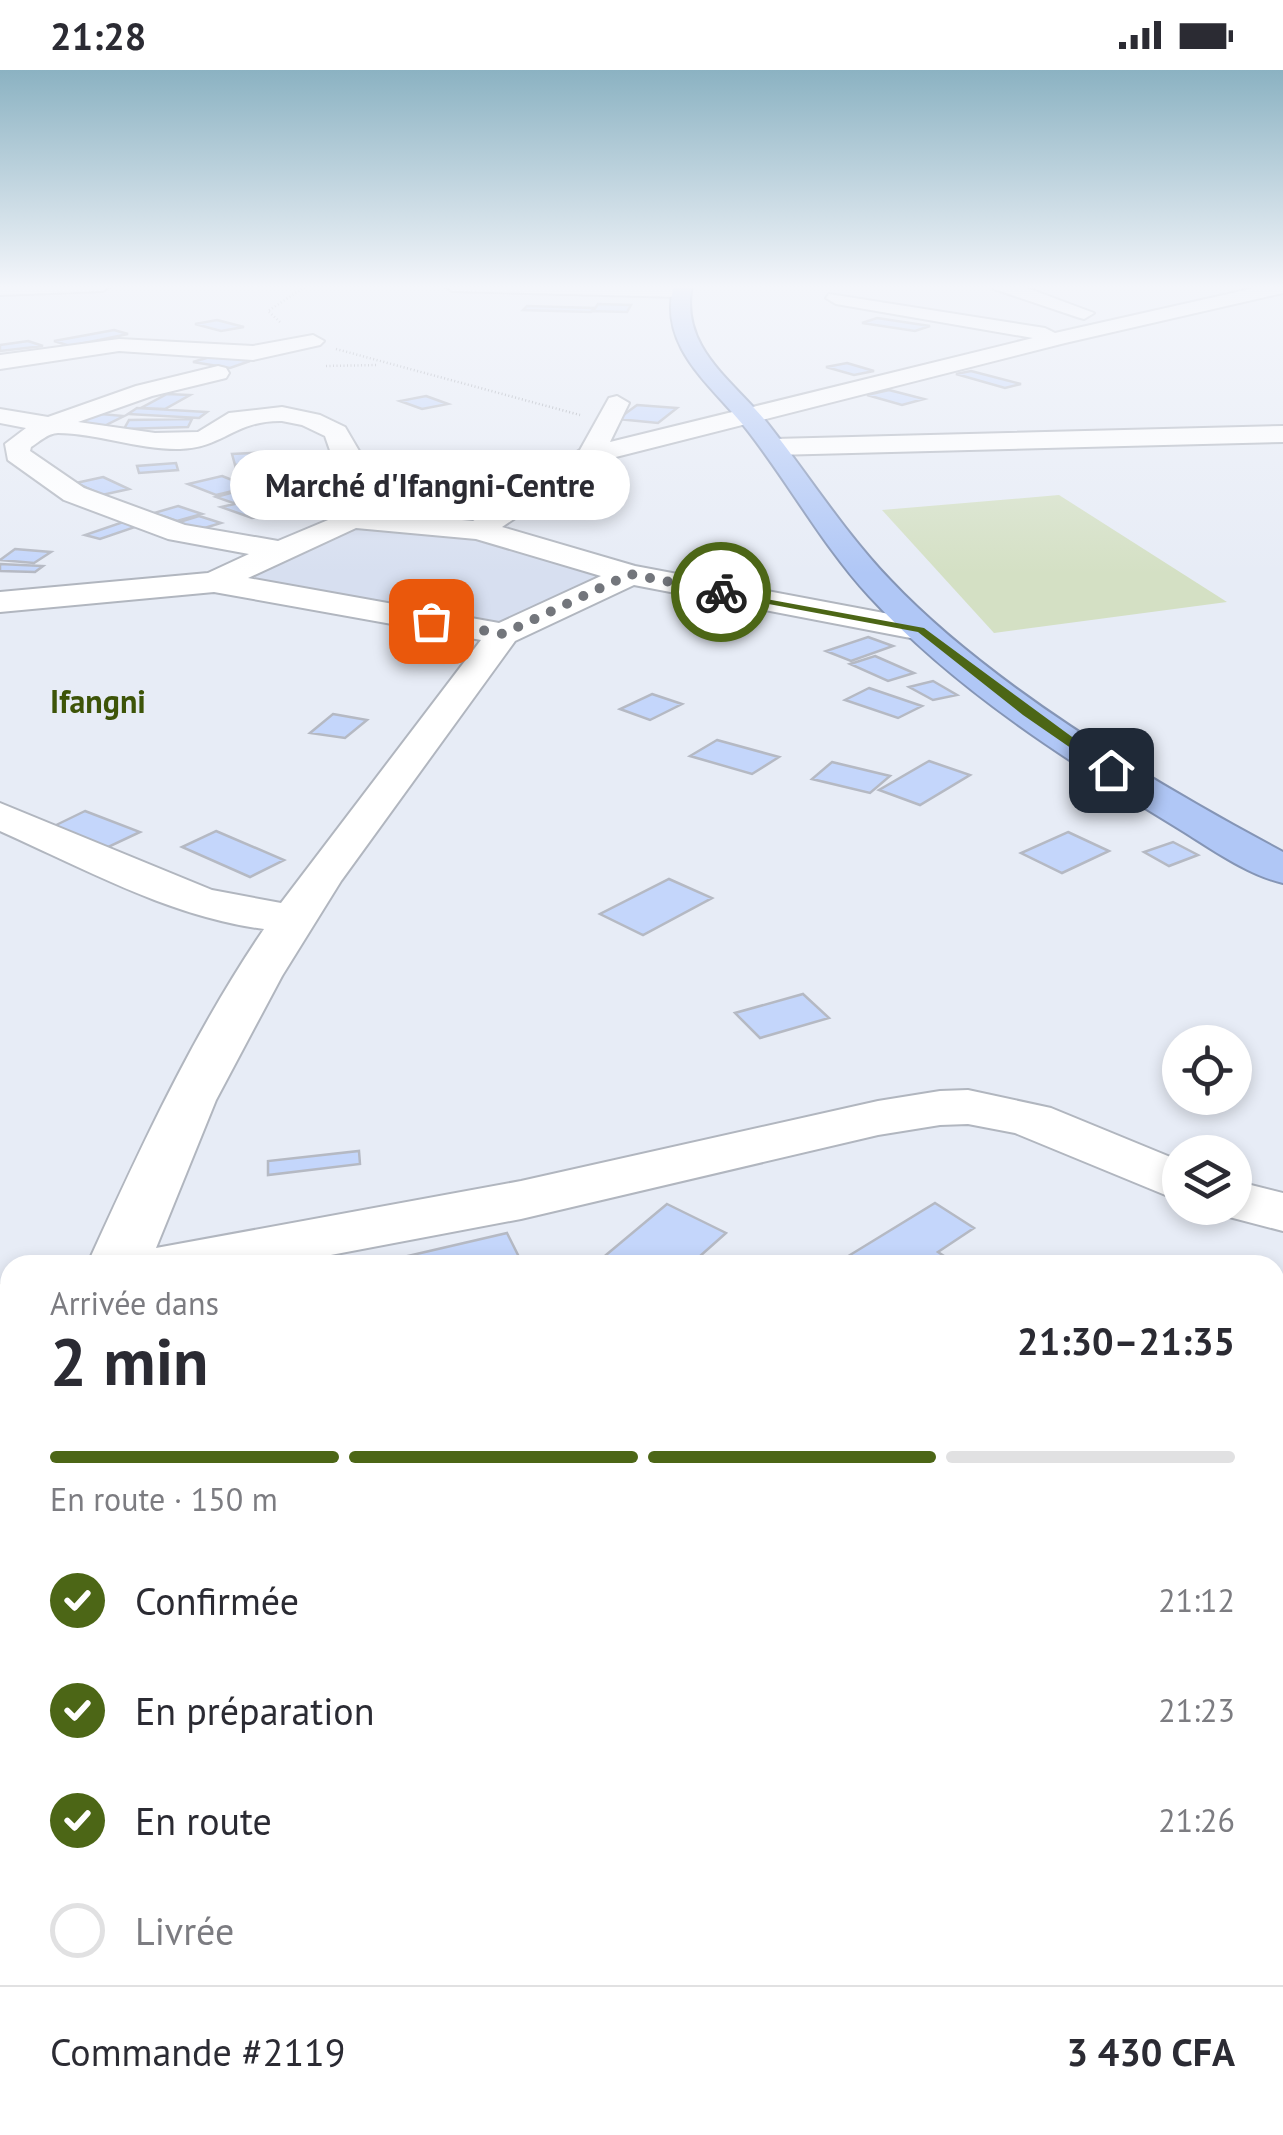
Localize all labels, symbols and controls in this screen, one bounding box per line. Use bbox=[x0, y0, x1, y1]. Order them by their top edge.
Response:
text: 21:28 bbox=[50, 11, 146, 60]
callout: Marché d'Ifangni-Centre bbox=[231, 451, 631, 521]
text: Marché d'Ifangni-Centre bbox=[265, 464, 595, 506]
courier bbox=[671, 542, 771, 642]
icon: bike bbox=[694, 565, 749, 620]
pin bbox=[389, 579, 474, 664]
icon: bag bbox=[404, 594, 459, 649]
district label: Ifangni bbox=[50, 680, 146, 722]
pin bbox=[1069, 728, 1154, 813]
icon: home bbox=[1084, 743, 1139, 798]
map controls bbox=[1162, 1025, 1252, 1225]
button: locate bbox=[1162, 1025, 1252, 1115]
button: layers bbox=[1162, 1135, 1252, 1225]
text: Arrivée dans bbox=[50, 1282, 219, 1324]
text: 21:30–21:35 bbox=[1017, 1316, 1235, 1365]
text: 2 min bbox=[50, 1319, 209, 1403]
text: En route · 150 m bbox=[50, 1478, 278, 1520]
icon: check bbox=[50, 1573, 105, 1628]
text: Confirmée bbox=[135, 1576, 299, 1625]
text: 21:12 bbox=[1158, 1579, 1235, 1621]
icon: check bbox=[50, 1683, 105, 1738]
text: En préparation bbox=[135, 1686, 374, 1735]
text: 21:23 bbox=[1158, 1689, 1235, 1731]
icon: check bbox=[50, 1793, 105, 1848]
text: En route bbox=[135, 1796, 272, 1845]
text: 21:26 bbox=[1158, 1799, 1235, 1841]
text: Livrée bbox=[135, 1906, 234, 1955]
text: Commande #2119 bbox=[50, 2027, 346, 2076]
text: 3 430 CFA bbox=[1067, 2027, 1235, 2076]

